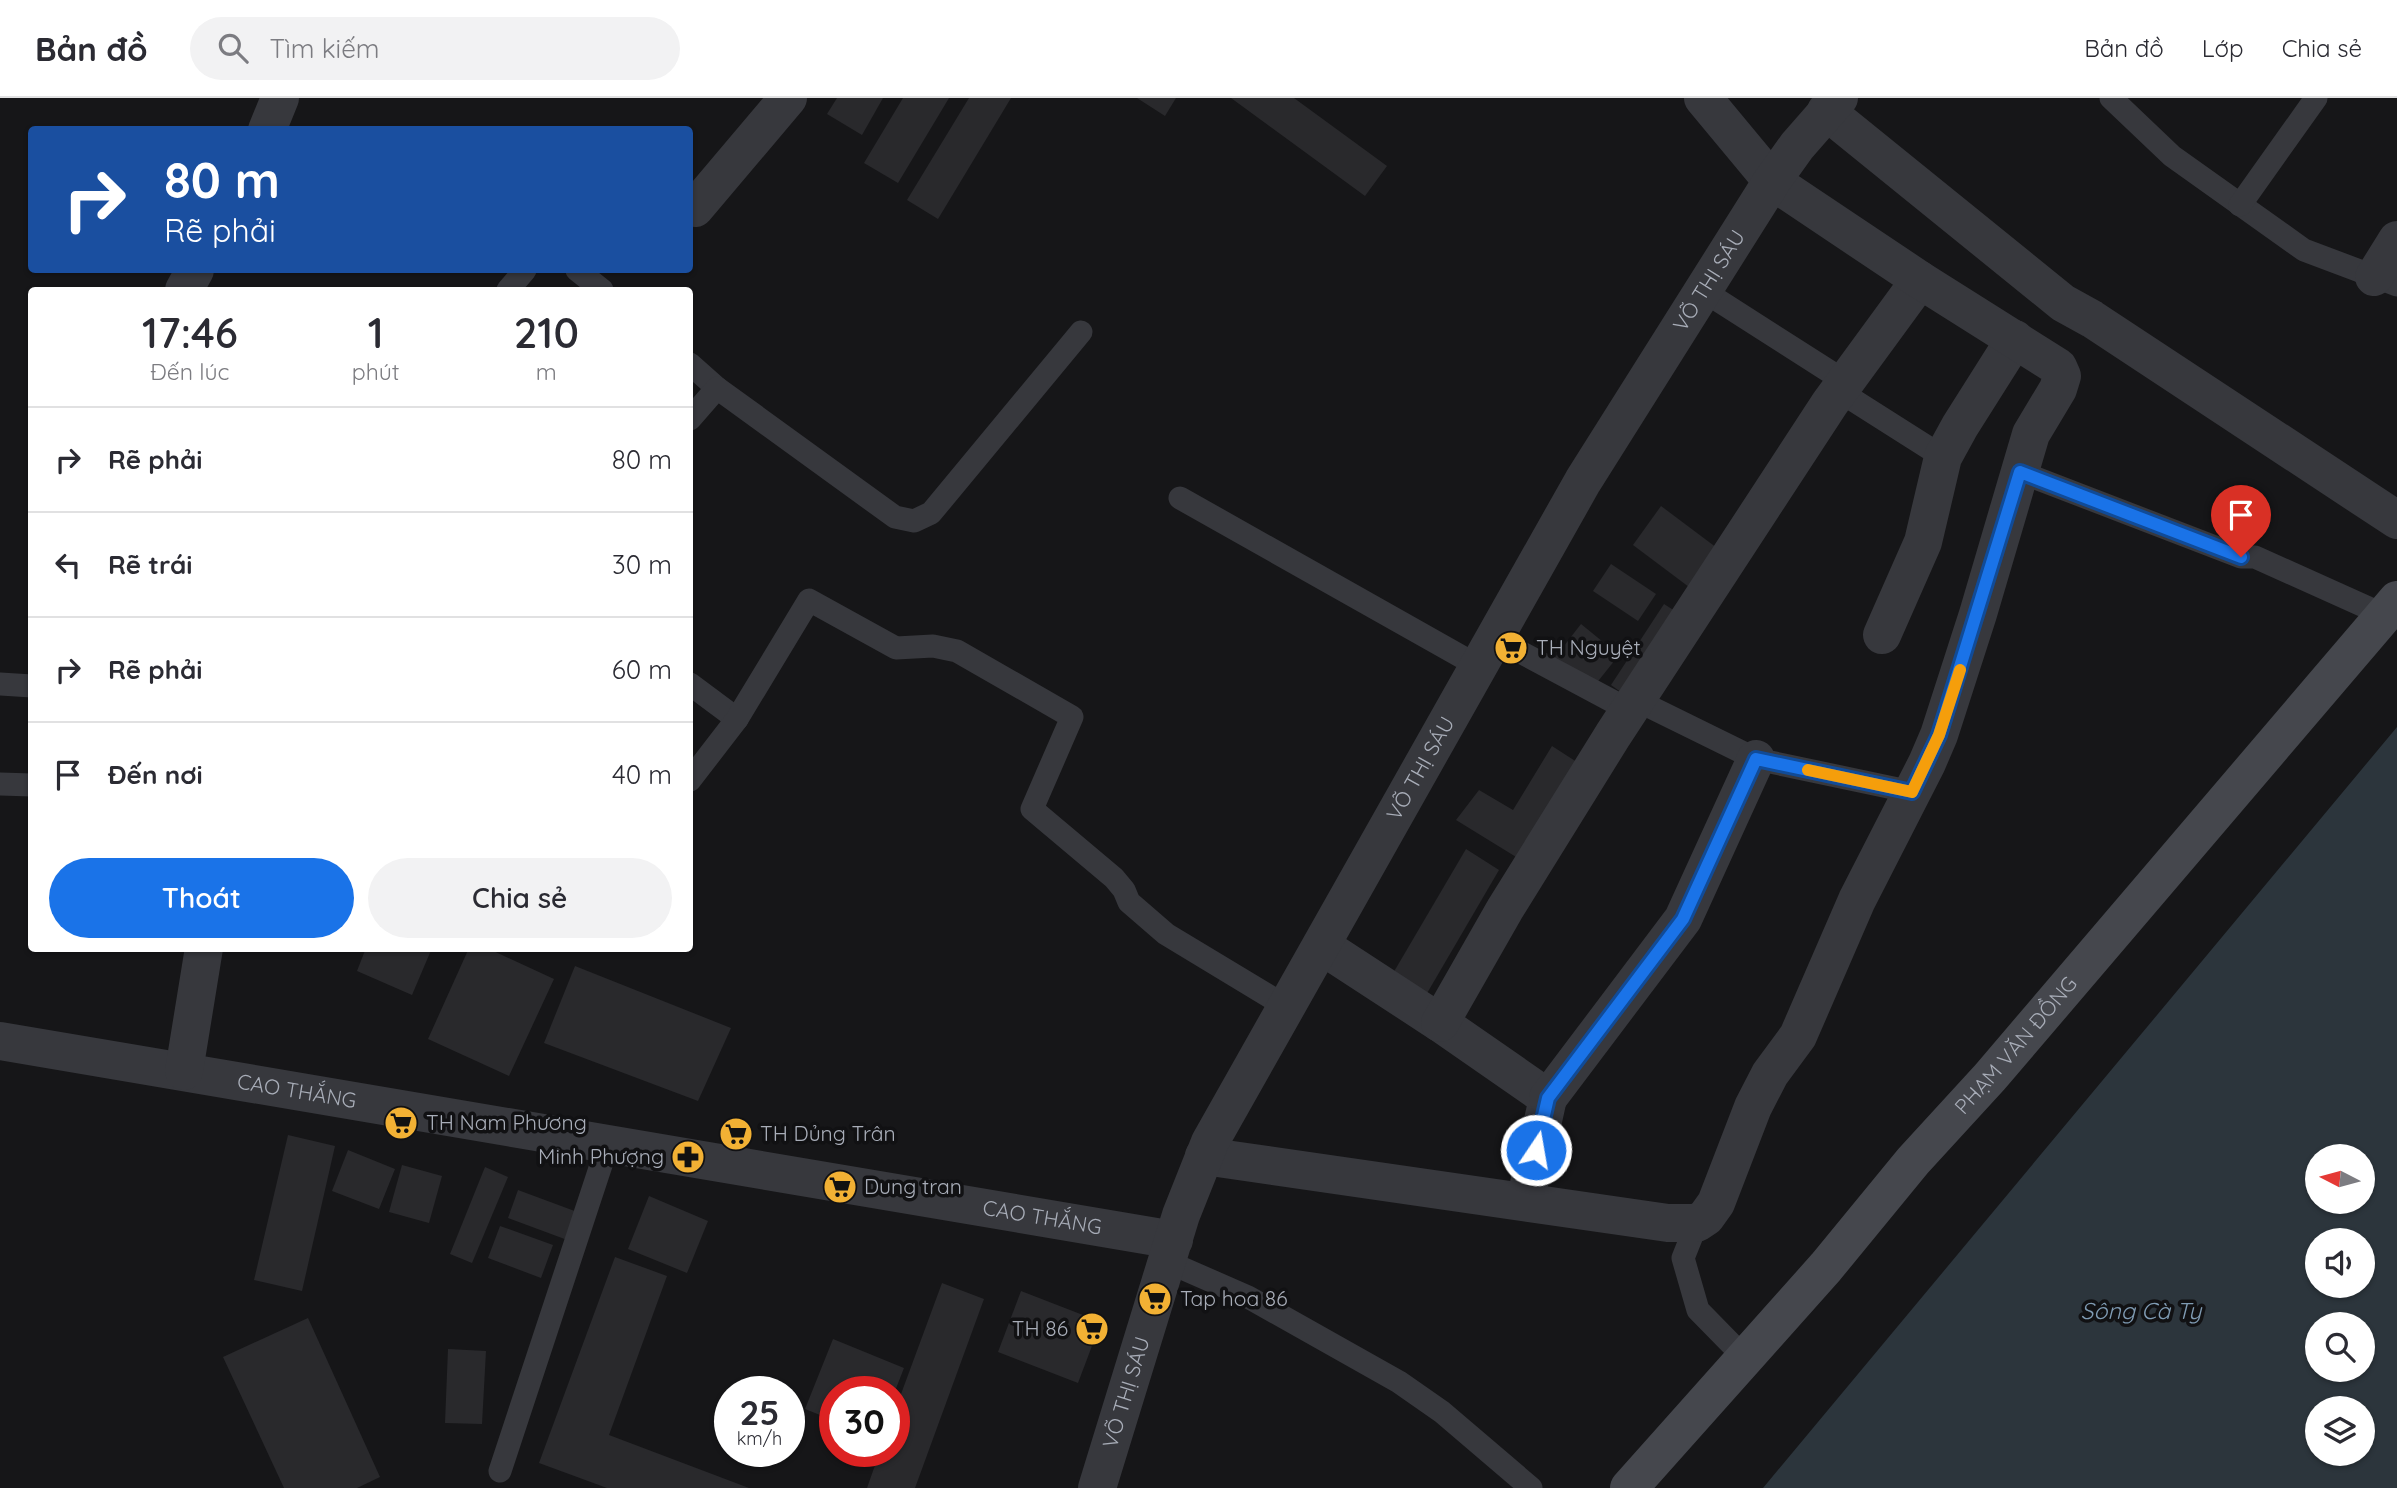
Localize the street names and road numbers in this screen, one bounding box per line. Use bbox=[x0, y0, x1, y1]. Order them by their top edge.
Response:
street label: VÕ THỊ SÁU bbox=[1667, 225, 1750, 336]
street label: VÕ THỊ SÁU bbox=[1380, 712, 1459, 825]
street label: PHẠM VĂN ĐỒNG bbox=[1948, 971, 2082, 1119]
street label: CAO THẮNG bbox=[235, 1067, 358, 1113]
street label: CAO THẮNG bbox=[981, 1194, 1104, 1240]
street label: VÕ THỊ SÁU bbox=[1096, 1333, 1155, 1451]

